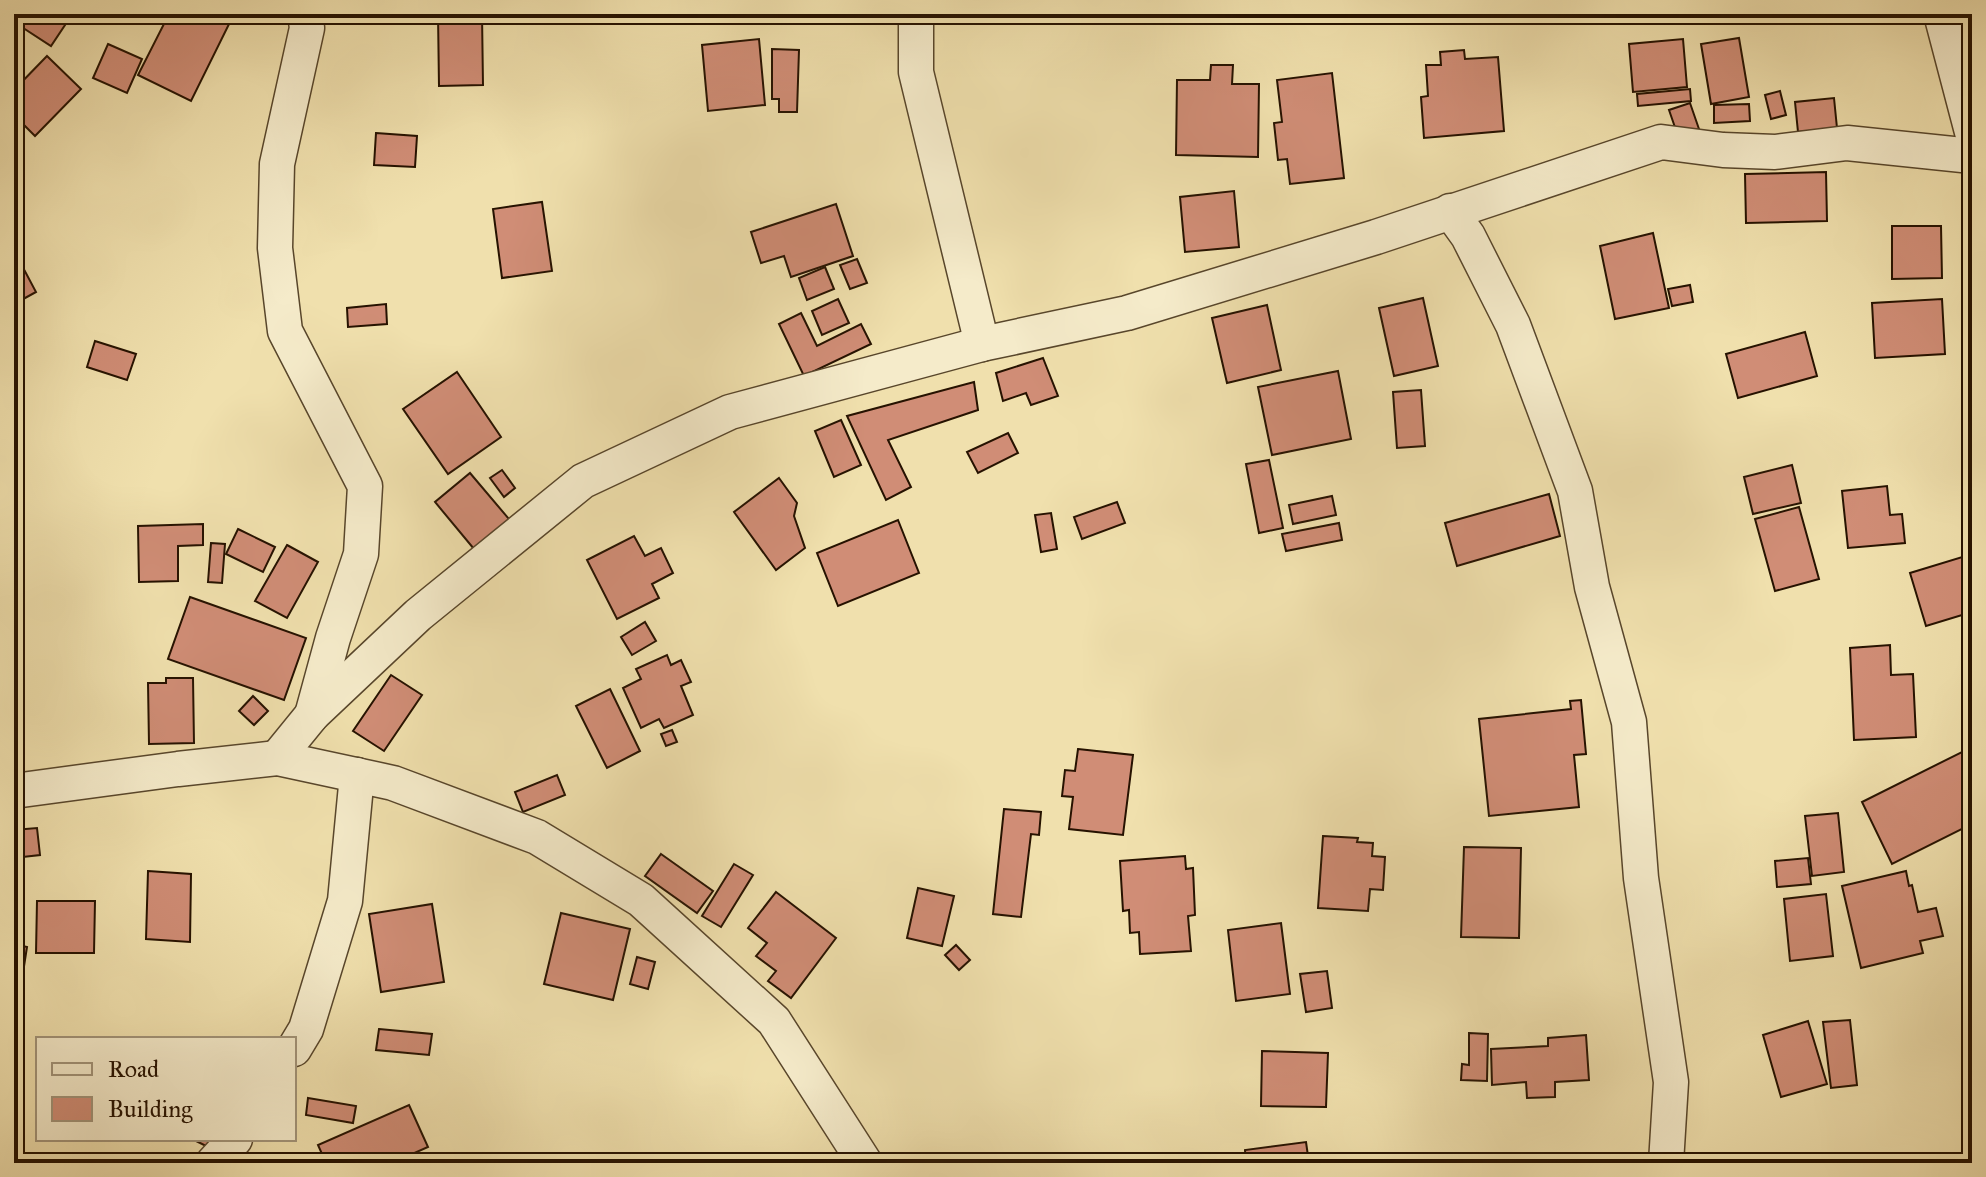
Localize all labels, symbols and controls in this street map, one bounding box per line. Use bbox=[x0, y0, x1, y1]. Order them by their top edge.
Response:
legend bbox=[36, 1037, 296, 1141]
text: Road bbox=[108, 1054, 159, 1084]
text: Building bbox=[108, 1094, 193, 1124]

